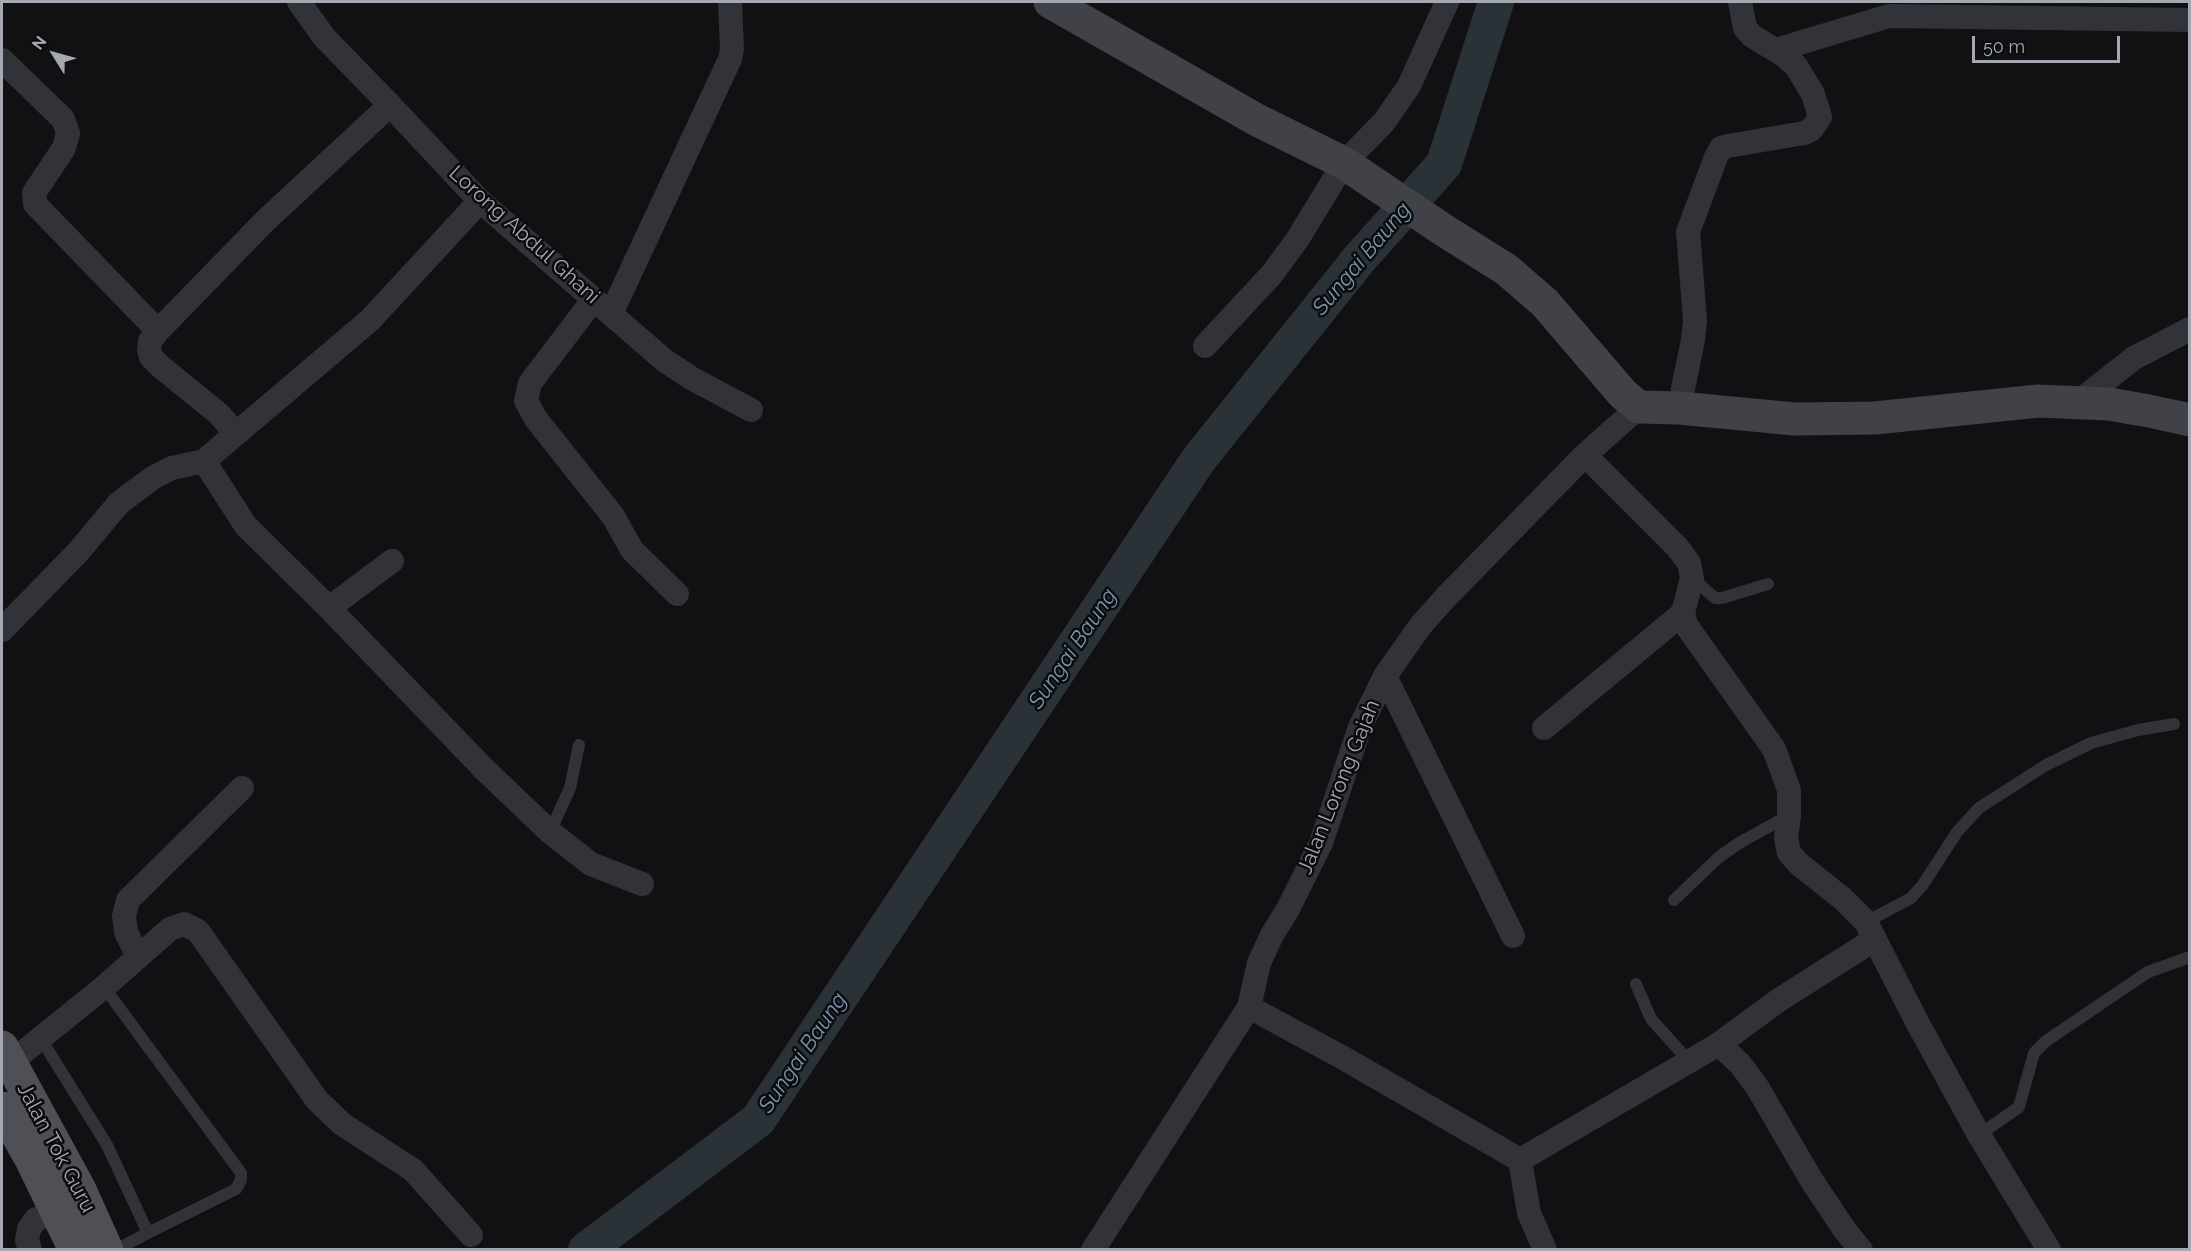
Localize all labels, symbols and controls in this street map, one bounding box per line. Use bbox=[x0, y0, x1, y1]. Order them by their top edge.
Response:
north arrow bbox=[24, 24, 84, 84]
scale bar bbox=[1975, 24, 2124, 62]
text: N bbox=[28, 32, 50, 53]
text: 50 m bbox=[1983, 36, 2025, 57]
street label: Lorong Abdul Ghani bbox=[444, 161, 604, 309]
water label: Sungai Baung bbox=[1307, 197, 1417, 321]
water label: Sungai Baung bbox=[1023, 584, 1123, 714]
street label: Jalan Lorong Gajah bbox=[1293, 696, 1385, 878]
water label: Sungai Baung bbox=[753, 988, 853, 1118]
street label: Jalan Tok Guru bbox=[11, 1079, 101, 1217]

